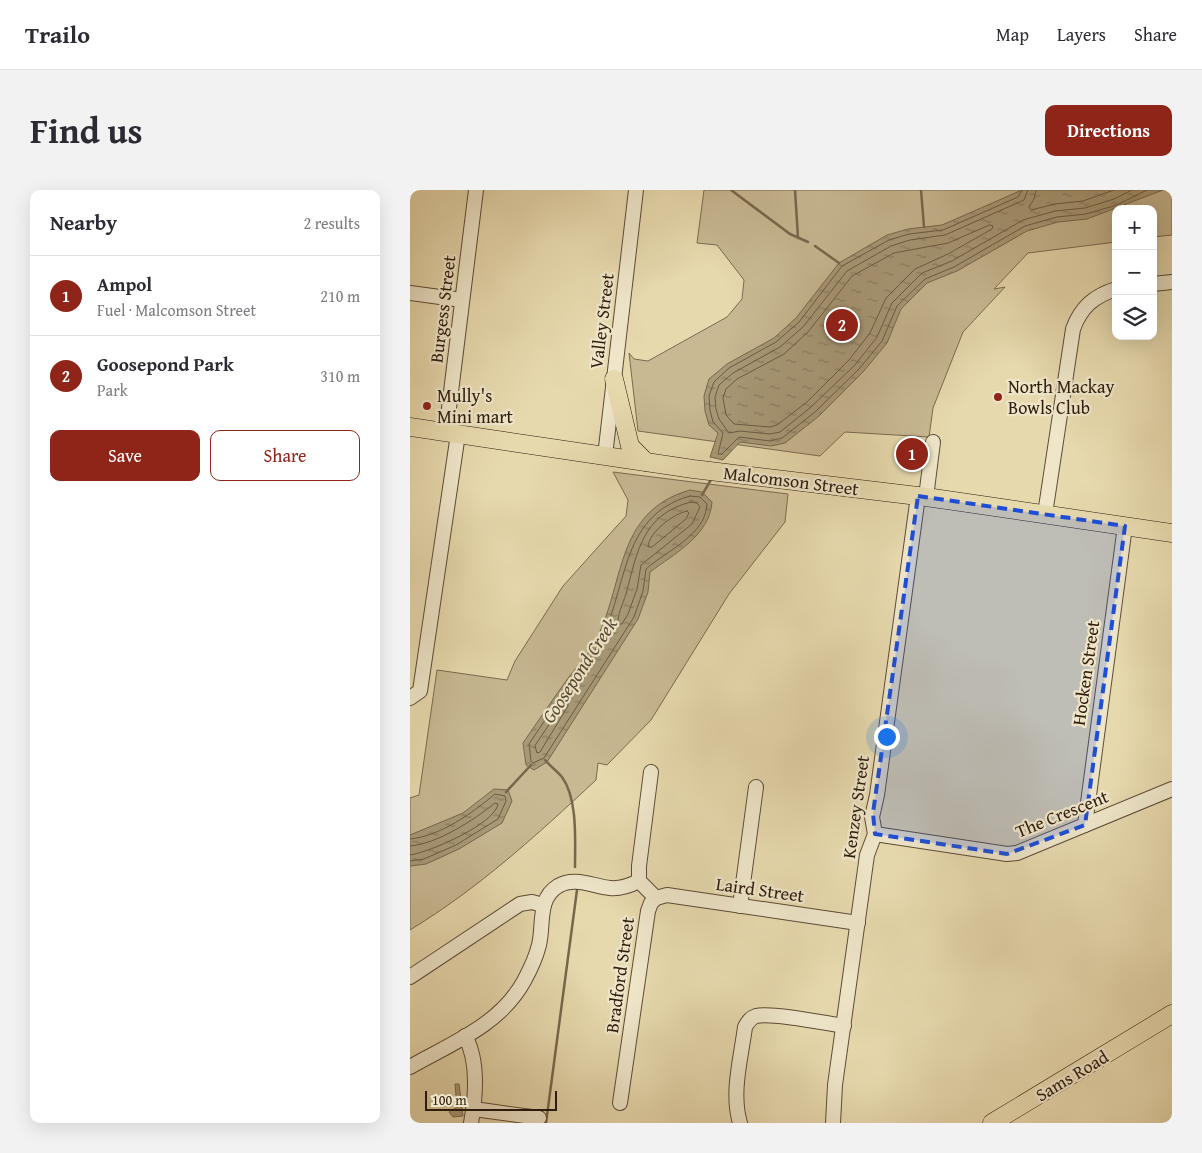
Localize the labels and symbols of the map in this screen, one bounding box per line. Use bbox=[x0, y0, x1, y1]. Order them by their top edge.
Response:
street label: Burgess Street bbox=[422, 253, 463, 364]
street label: Valley Street bbox=[582, 271, 621, 370]
pin: 2 bbox=[826, 306, 858, 344]
place label: North Mackay Bowls Club bbox=[1008, 373, 1114, 421]
place label: Mully's Mini mart bbox=[437, 382, 514, 430]
marker: North Mackay Bowls Club bbox=[992, 391, 1004, 403]
marker: Mully's Mini mart bbox=[421, 400, 433, 412]
pin: 1 bbox=[896, 435, 928, 473]
street label: Malcomson Street bbox=[722, 459, 861, 502]
water label: Goosepond Creek bbox=[534, 611, 624, 728]
street label: Hocken Street bbox=[1065, 618, 1106, 727]
your location bbox=[874, 724, 900, 750]
street label: Kenzey Street bbox=[835, 753, 876, 860]
street label: The Crescent bbox=[1011, 782, 1113, 844]
street label: Laird Street bbox=[714, 870, 806, 909]
street label: Bradford Street bbox=[598, 915, 641, 1035]
street label: Sams Road bbox=[1030, 1043, 1114, 1108]
scale bar bbox=[425, 1088, 558, 1111]

